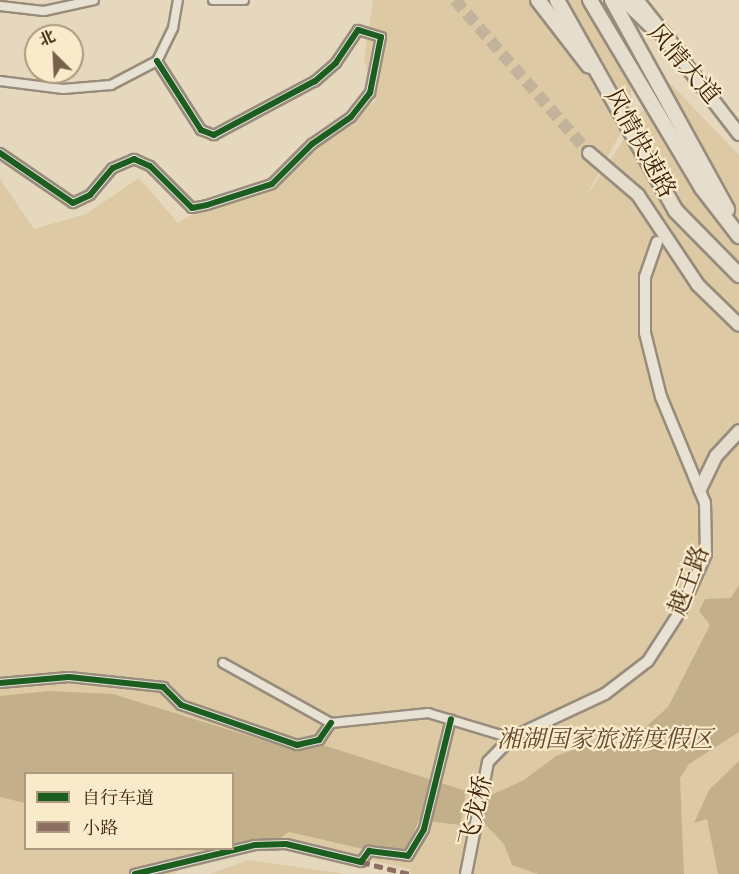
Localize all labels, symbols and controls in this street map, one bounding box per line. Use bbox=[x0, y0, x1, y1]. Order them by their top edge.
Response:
street label: 风情大道 bbox=[641, 19, 725, 111]
north arrow bbox=[24, 24, 84, 84]
text: 北 bbox=[36, 27, 59, 52]
street label: 风情快速路 bbox=[597, 85, 681, 203]
street label: 越王路 bbox=[664, 542, 716, 620]
park label: 湘湖国家旅游度假区 bbox=[497, 727, 713, 755]
legend bbox=[24, 772, 234, 850]
street label: 飞龙桥 bbox=[455, 773, 499, 849]
text: 自行车道 bbox=[82, 788, 154, 811]
text: 小路 bbox=[82, 818, 118, 841]

